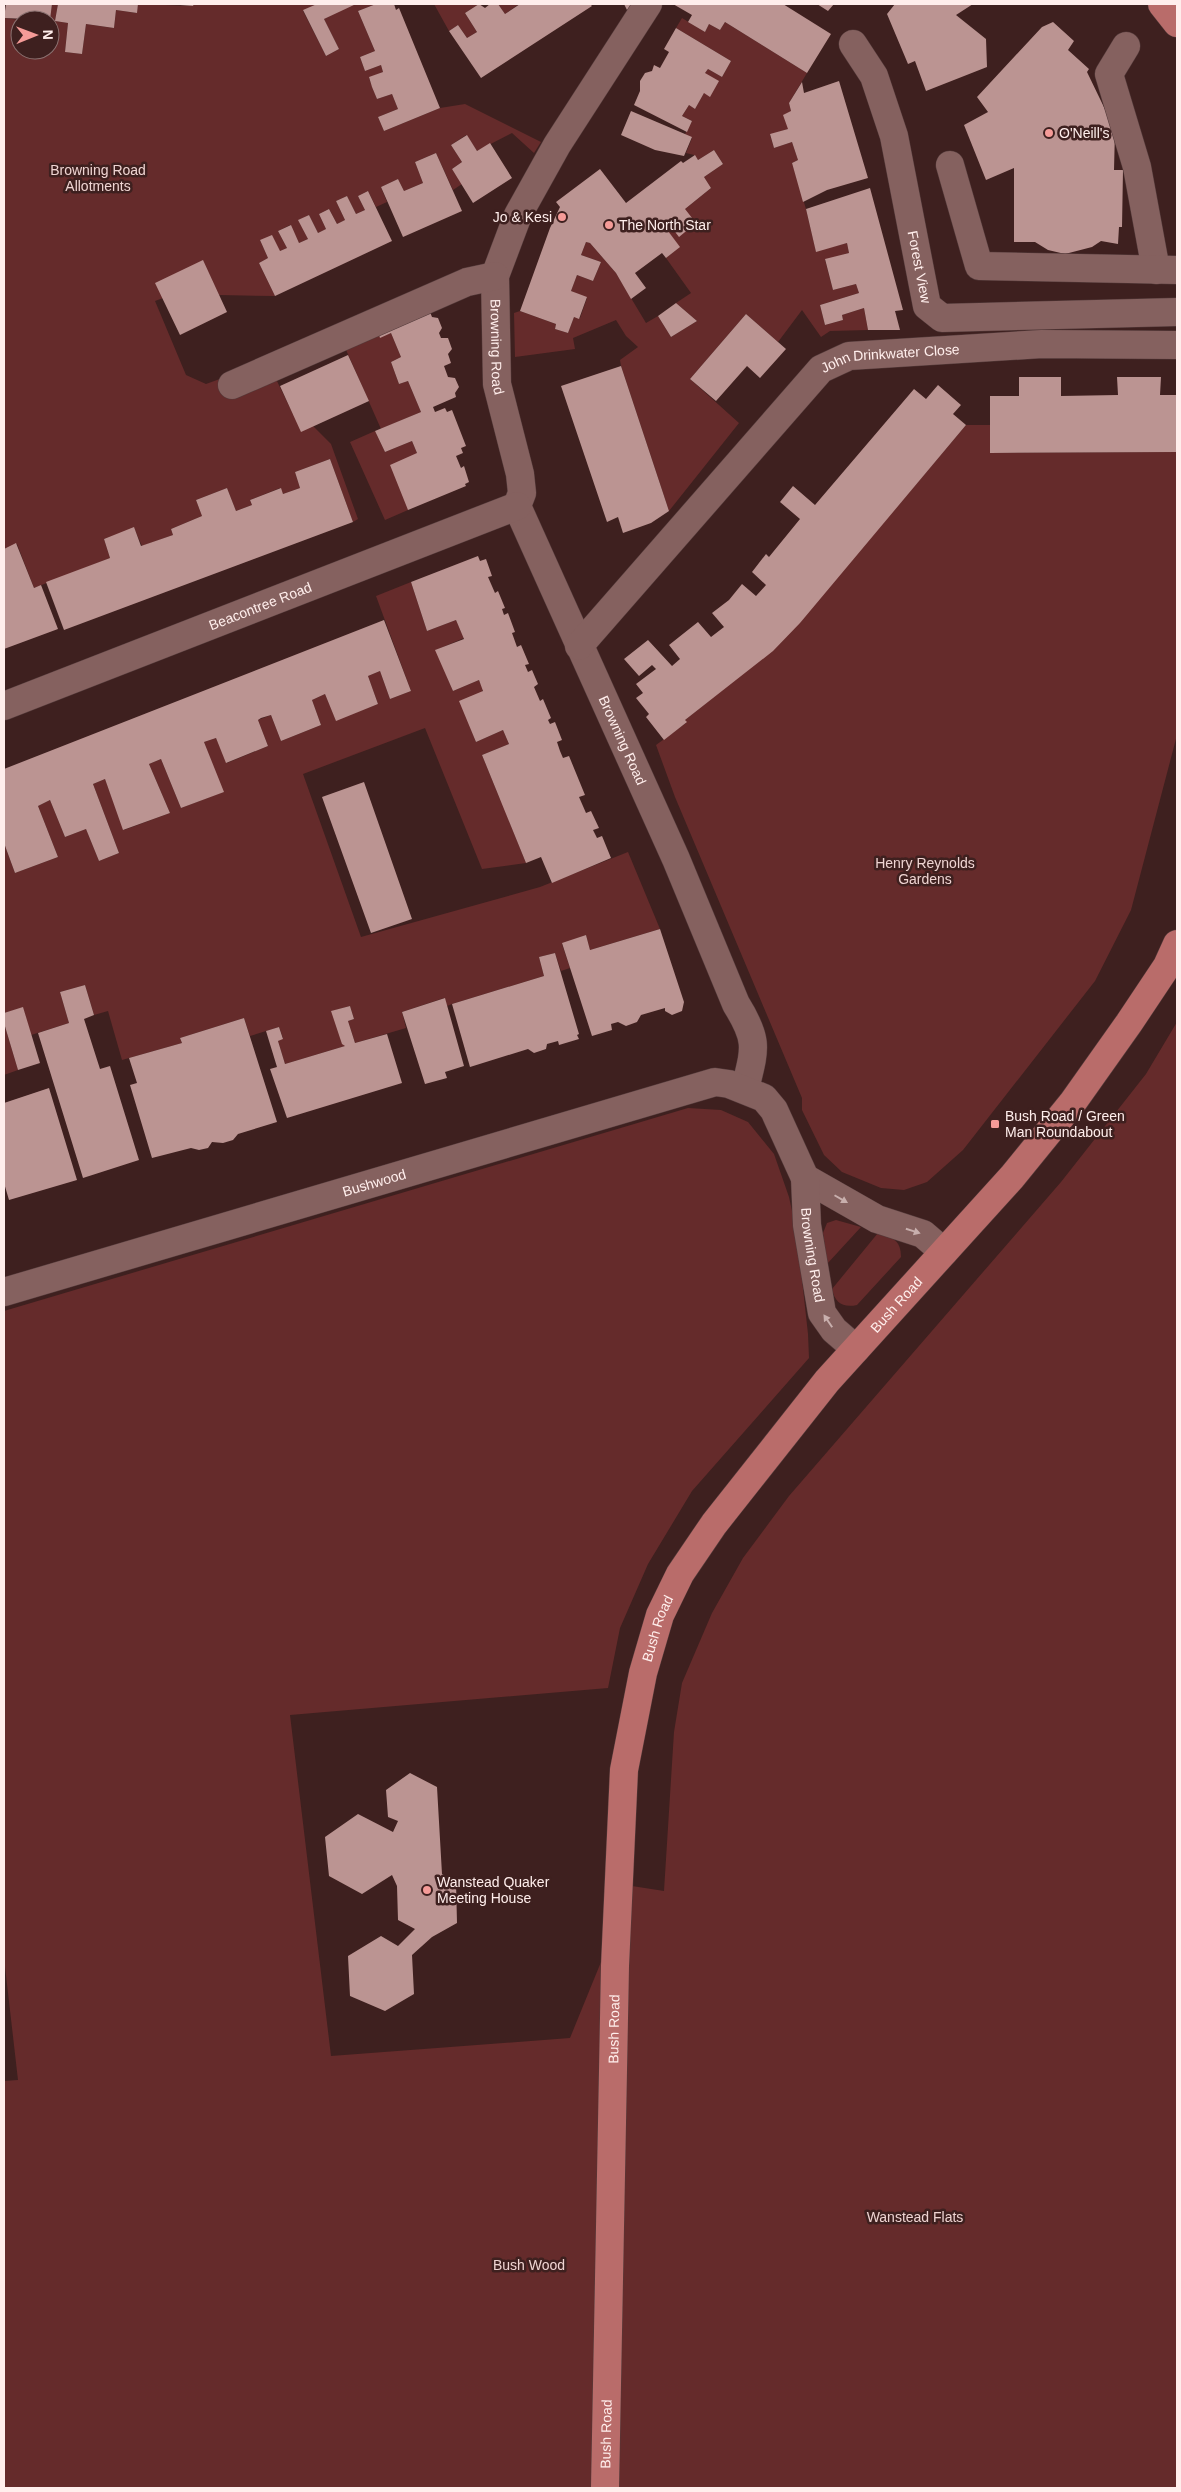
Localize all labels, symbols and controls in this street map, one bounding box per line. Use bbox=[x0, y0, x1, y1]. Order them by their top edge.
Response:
north arrow bbox=[10, 10, 60, 60]
text: N bbox=[40, 30, 56, 40]
place label: O'Neill's bbox=[1059, 125, 1109, 141]
marker: O'Neill's bbox=[1043, 127, 1055, 139]
park label: Browning Road Allotments bbox=[50, 162, 146, 194]
place label: Jo & Kesi bbox=[493, 209, 552, 225]
marker: Jo & Kesi bbox=[556, 211, 568, 223]
place label: The North Star bbox=[619, 217, 711, 233]
marker: The North Star bbox=[603, 219, 615, 231]
street label: Forest View bbox=[905, 229, 934, 306]
street label: Browning Road bbox=[487, 299, 507, 396]
street label: John Drinkwater Close bbox=[818, 341, 960, 376]
street label: Beacontree Road bbox=[206, 579, 314, 633]
street label: Browning Road bbox=[596, 693, 649, 787]
park label: Henry Reynolds Gardens bbox=[875, 855, 975, 887]
place label: Bush Road / Green Man Roundabout bbox=[1005, 1108, 1125, 1140]
marker: Bush Road / Green Man Roundabout bbox=[989, 1118, 1001, 1130]
street label: Bushwood bbox=[341, 1166, 408, 1200]
one-way arrow bbox=[834, 1194, 847, 1203]
street label: Browning Road bbox=[798, 1207, 828, 1304]
one-way arrow bbox=[906, 1227, 921, 1235]
street label: Bush Road bbox=[867, 1274, 925, 1336]
one-way arrow bbox=[823, 1314, 832, 1328]
street label: Bush Road bbox=[639, 1593, 676, 1664]
place label: Wanstead Quaker Meeting House bbox=[437, 1874, 550, 1906]
marker: Wanstead Quaker Meeting House bbox=[421, 1884, 433, 1896]
street label: Bush Road bbox=[605, 1994, 622, 2064]
park label: Wanstead Flats bbox=[867, 2209, 963, 2225]
park label: Bush Wood bbox=[493, 2257, 565, 2273]
street label: Bush Road bbox=[597, 2399, 615, 2469]

